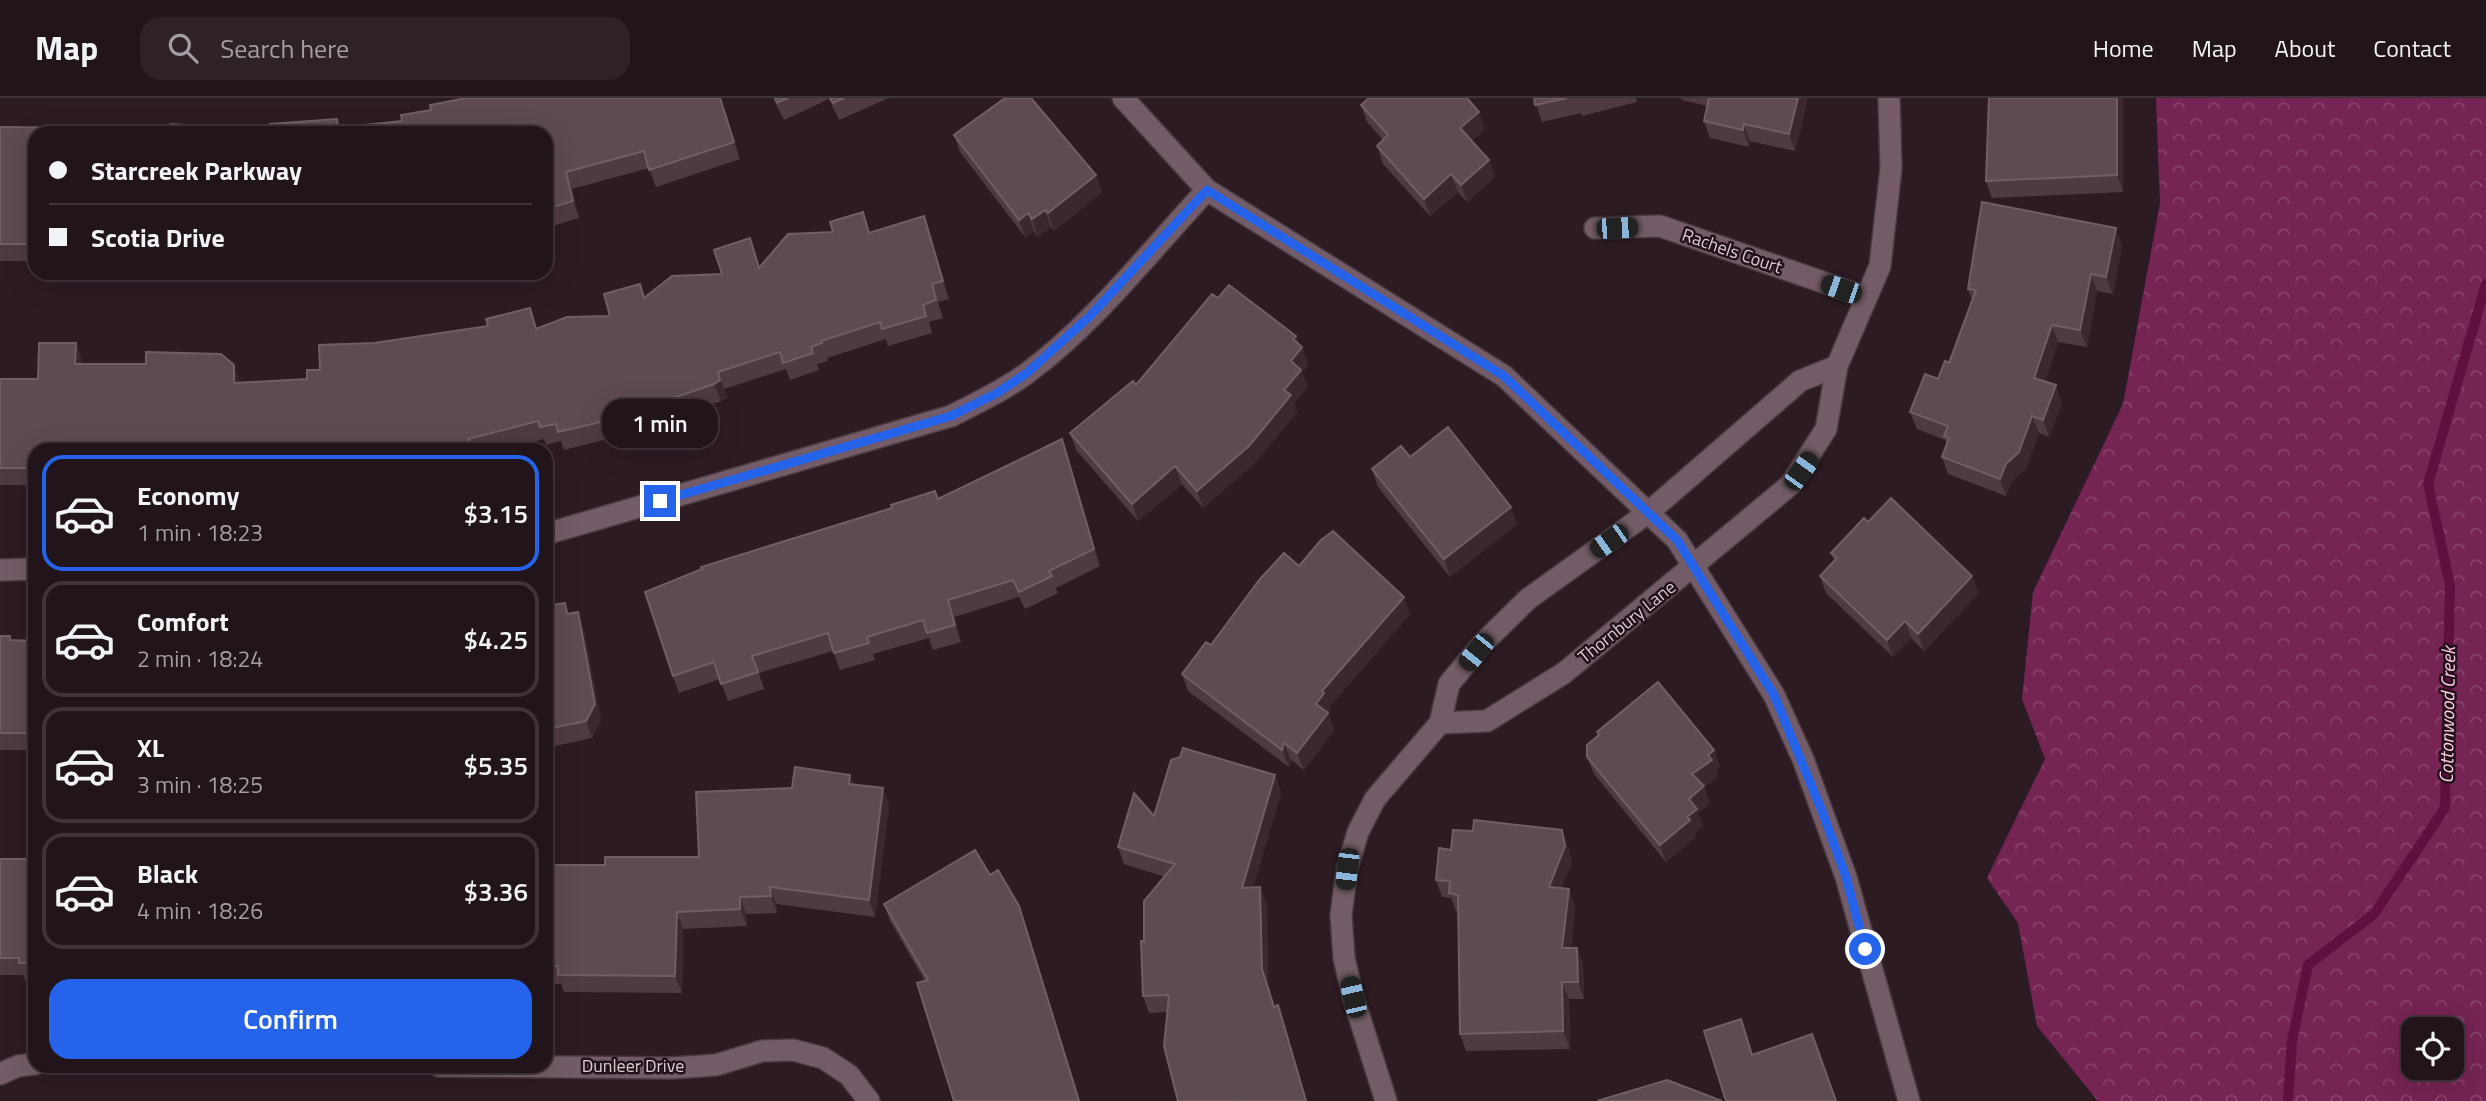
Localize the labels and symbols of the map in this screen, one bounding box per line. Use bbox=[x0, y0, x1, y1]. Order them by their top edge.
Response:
car bbox=[1596, 217, 1639, 239]
street label: Rachels Court bbox=[1678, 221, 1787, 281]
car bbox=[1818, 272, 1865, 306]
callout: 1 min bbox=[602, 400, 718, 448]
car bbox=[1781, 448, 1822, 494]
route end bbox=[644, 485, 676, 517]
car bbox=[1586, 520, 1633, 562]
street label: Thornbury Lane bbox=[1572, 574, 1681, 669]
car bbox=[1455, 629, 1498, 675]
water label: Cottonwood Creek bbox=[2431, 644, 2462, 784]
car bbox=[1335, 847, 1360, 891]
route start bbox=[1849, 933, 1881, 965]
car bbox=[1339, 974, 1368, 1020]
street label: Dunleer Drive bbox=[582, 1052, 684, 1079]

